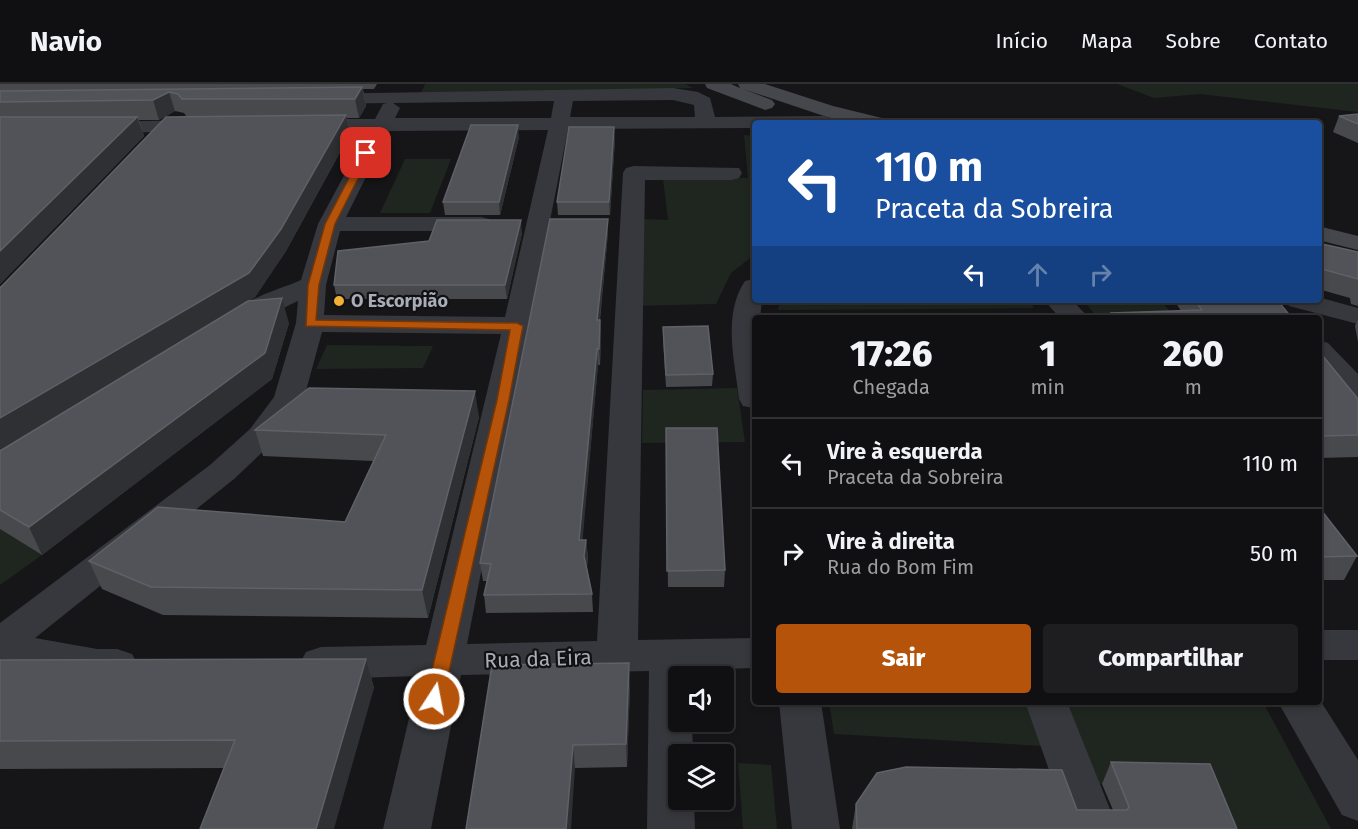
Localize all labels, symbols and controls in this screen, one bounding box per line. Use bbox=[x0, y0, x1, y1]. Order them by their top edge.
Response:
text: Navio bbox=[30, 25, 102, 58]
text: Início bbox=[995, 28, 1048, 54]
text: Mapa bbox=[1081, 28, 1133, 54]
text: Sobre bbox=[1166, 28, 1221, 54]
text: Contato bbox=[1254, 28, 1328, 54]
pin bbox=[340, 127, 391, 178]
icon: arrive bbox=[349, 136, 382, 169]
text: 110 m bbox=[875, 142, 983, 192]
icon: left bbox=[776, 144, 854, 222]
text: Praceta da Sobreira bbox=[875, 193, 1113, 225]
icon: left bbox=[958, 258, 991, 291]
icon: ahead bbox=[1021, 258, 1054, 291]
icon: right bbox=[1084, 258, 1117, 291]
place label: O Escorpião bbox=[351, 290, 448, 312]
marker: O Escorpião bbox=[332, 294, 346, 308]
text: 17:26 bbox=[850, 332, 932, 376]
text: 1 bbox=[1039, 332, 1056, 376]
text: 260 bbox=[1163, 332, 1224, 376]
text: Chegada bbox=[853, 375, 930, 399]
text: min bbox=[1030, 375, 1065, 399]
text: m bbox=[1185, 375, 1202, 399]
text: Vire à esquerda bbox=[827, 438, 983, 465]
icon: left bbox=[776, 447, 809, 480]
text: 110 m bbox=[1242, 450, 1298, 477]
text: Praceta da Sobreira bbox=[827, 465, 1004, 489]
text: Vire à direita bbox=[827, 528, 955, 555]
icon: right bbox=[776, 537, 809, 570]
text: 50 m bbox=[1250, 540, 1298, 567]
text: Rua do Bom Fim bbox=[827, 555, 974, 579]
button: Sair bbox=[776, 624, 1031, 693]
button: Compartilhar bbox=[1043, 624, 1298, 693]
street label: Rua da Eira bbox=[484, 644, 592, 674]
map controls bbox=[668, 666, 734, 810]
button: sound bbox=[668, 666, 734, 732]
position arrow bbox=[402, 667, 466, 731]
button: layers bbox=[668, 744, 734, 810]

